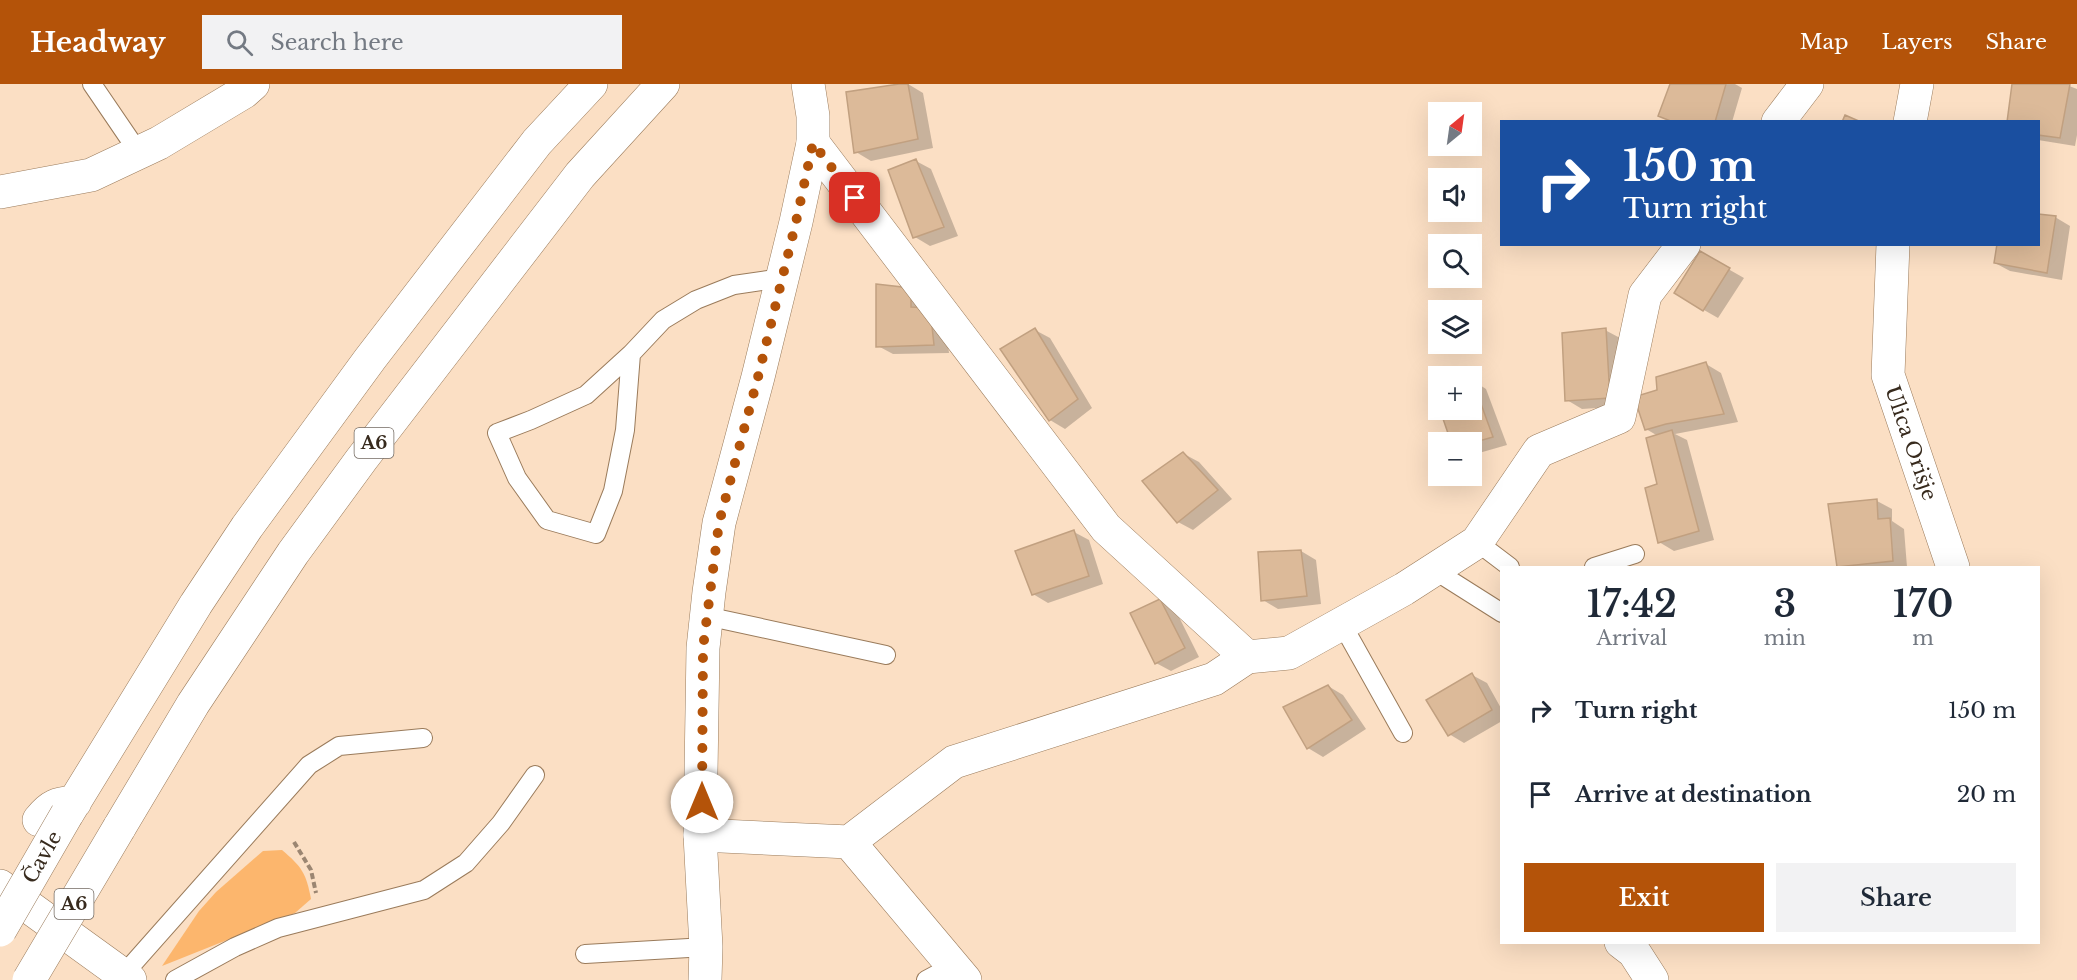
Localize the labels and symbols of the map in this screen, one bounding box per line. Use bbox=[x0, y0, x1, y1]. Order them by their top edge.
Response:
north arrow bbox=[1428, 102, 1482, 156]
pin bbox=[829, 172, 880, 223]
street label: Ulica Orišje bbox=[1880, 382, 1942, 504]
road number: A6 bbox=[354, 428, 394, 458]
position arrow bbox=[670, 770, 734, 834]
street label: Čavle bbox=[17, 826, 67, 888]
road number: A6 bbox=[54, 889, 94, 919]

